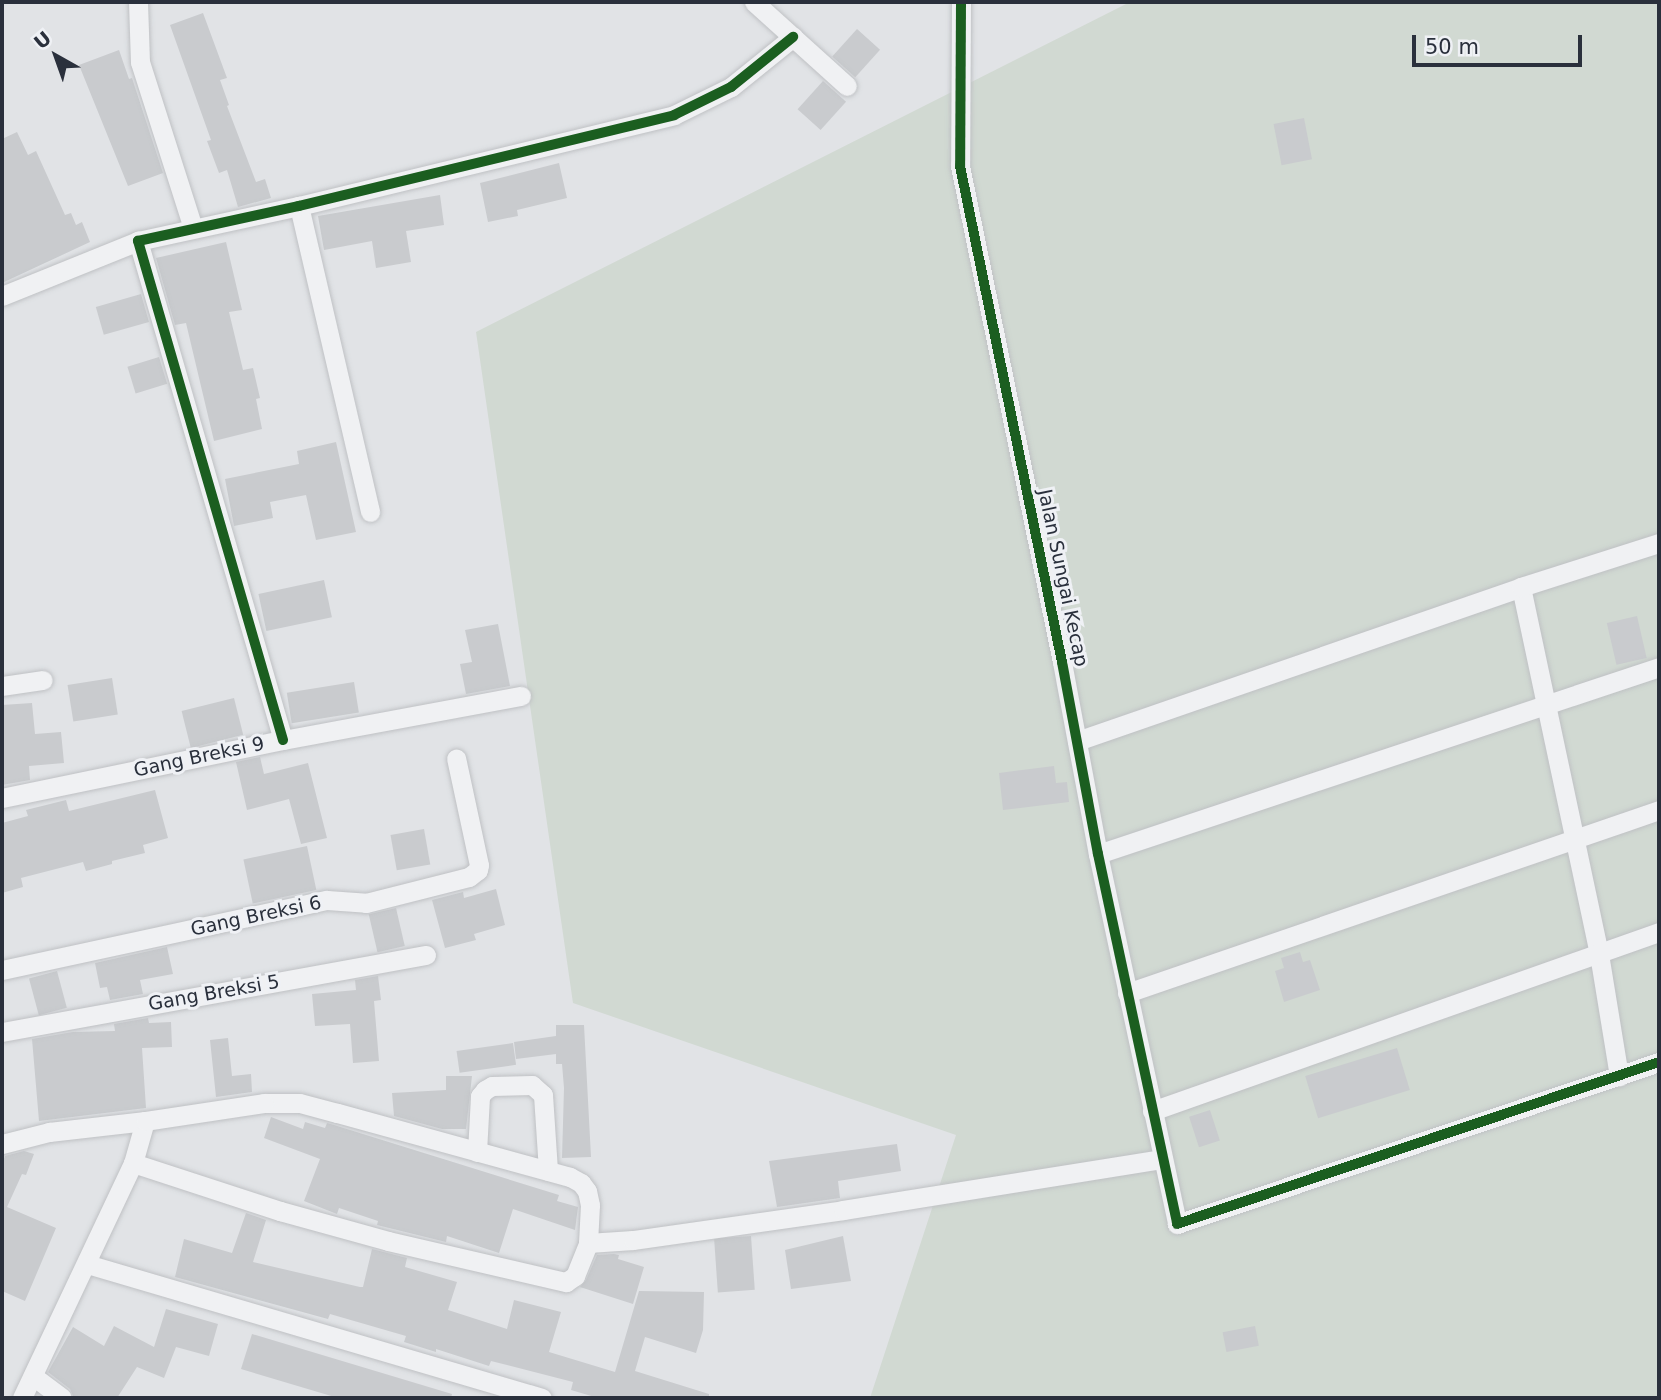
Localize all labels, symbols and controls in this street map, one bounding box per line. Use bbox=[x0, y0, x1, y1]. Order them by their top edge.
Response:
north arrow bbox=[21, 21, 91, 91]
scale bar bbox=[1416, 21, 1586, 65]
text: U bbox=[30, 27, 55, 53]
text: 50 m bbox=[1425, 35, 1479, 59]
street label: Jalan Sungai Kecap bbox=[1033, 487, 1093, 669]
street label: Gang Breksi 9 bbox=[132, 732, 266, 782]
street label: Gang Breksi 6 bbox=[189, 891, 323, 941]
street label: Gang Breksi 5 bbox=[147, 970, 281, 1016]

